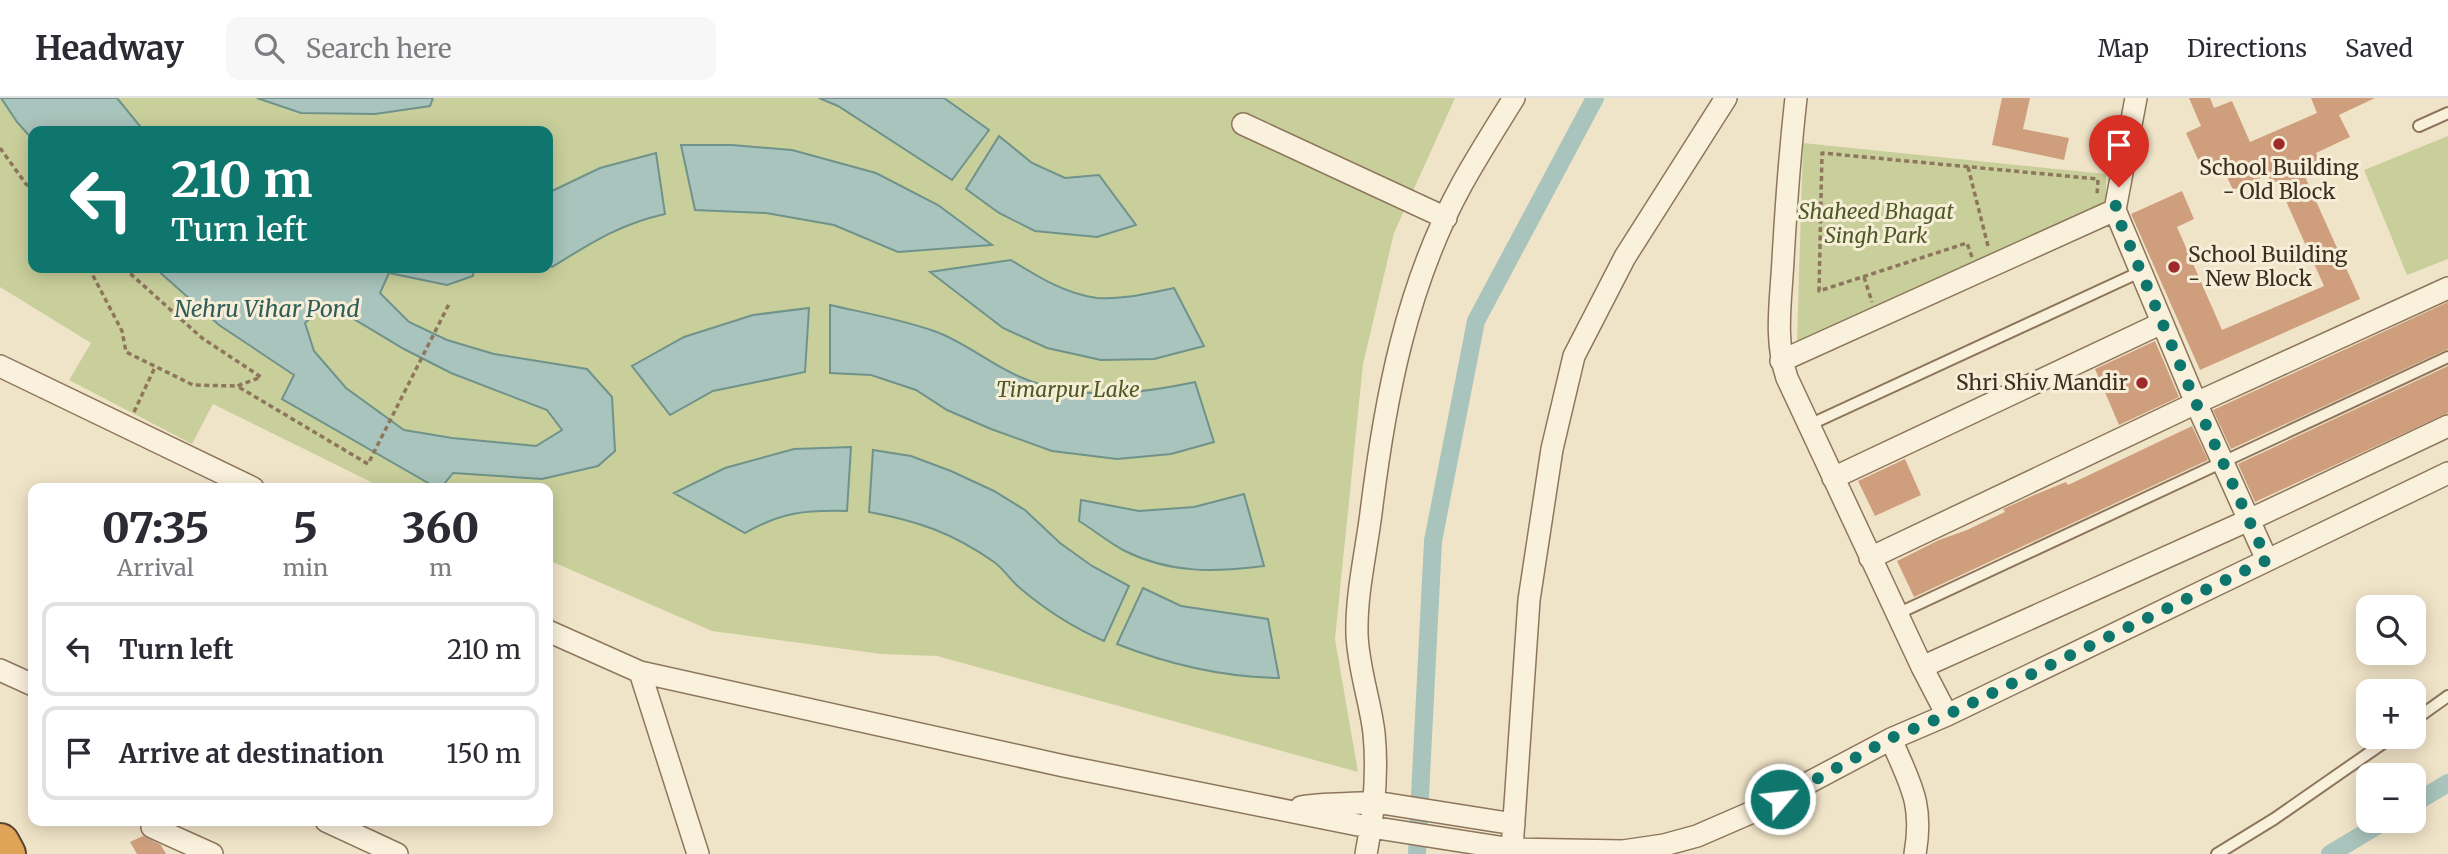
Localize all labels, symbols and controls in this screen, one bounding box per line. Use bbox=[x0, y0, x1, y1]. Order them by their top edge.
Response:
search box bbox=[226, 17, 716, 80]
text: Headway bbox=[35, 28, 184, 69]
icon: search bbox=[250, 29, 288, 67]
text: Search here bbox=[306, 32, 452, 65]
text: Map bbox=[2098, 33, 2149, 64]
text: Directions bbox=[2187, 33, 2307, 64]
text: Saved bbox=[2345, 33, 2413, 64]
pin bbox=[2089, 115, 2149, 187]
icon: arrive bbox=[2100, 126, 2138, 164]
marker: School Building - Old Block bbox=[2271, 136, 2287, 152]
text: 210 m bbox=[171, 149, 312, 210]
icon: left bbox=[56, 154, 147, 245]
place label: School Building - Old Block bbox=[2199, 154, 2359, 205]
park label: Shaheed Bhagat Singh Park bbox=[1798, 198, 1954, 249]
text: Turn left bbox=[171, 210, 308, 250]
place label: School Building - New Block bbox=[2188, 241, 2348, 292]
marker: School Building - New Block bbox=[2166, 259, 2182, 275]
water label: Nehru Vihar Pond bbox=[174, 294, 360, 323]
place label: Shri Shiv Mandir bbox=[1956, 369, 2128, 396]
marker: Shri Shiv Mandir bbox=[2134, 375, 2150, 391]
park label: Timarpur Lake bbox=[996, 376, 1140, 403]
text: 07:35 bbox=[102, 502, 209, 554]
text: 5 bbox=[293, 502, 318, 554]
text: 360 bbox=[402, 502, 479, 554]
text: Arrival bbox=[117, 553, 194, 582]
text: min bbox=[283, 553, 328, 582]
text: m bbox=[429, 553, 452, 582]
map controls bbox=[2356, 595, 2426, 833]
button: search bbox=[2356, 595, 2426, 665]
icon: left bbox=[60, 630, 98, 668]
text: Turn left bbox=[119, 633, 233, 666]
text: 210 m bbox=[447, 633, 521, 666]
button: + bbox=[2356, 679, 2426, 749]
icon: arrive bbox=[60, 734, 98, 772]
text: Arrive at destination bbox=[119, 737, 384, 770]
text: 150 m bbox=[447, 737, 521, 770]
position arrow bbox=[1743, 762, 1817, 836]
button: − bbox=[2356, 763, 2426, 833]

